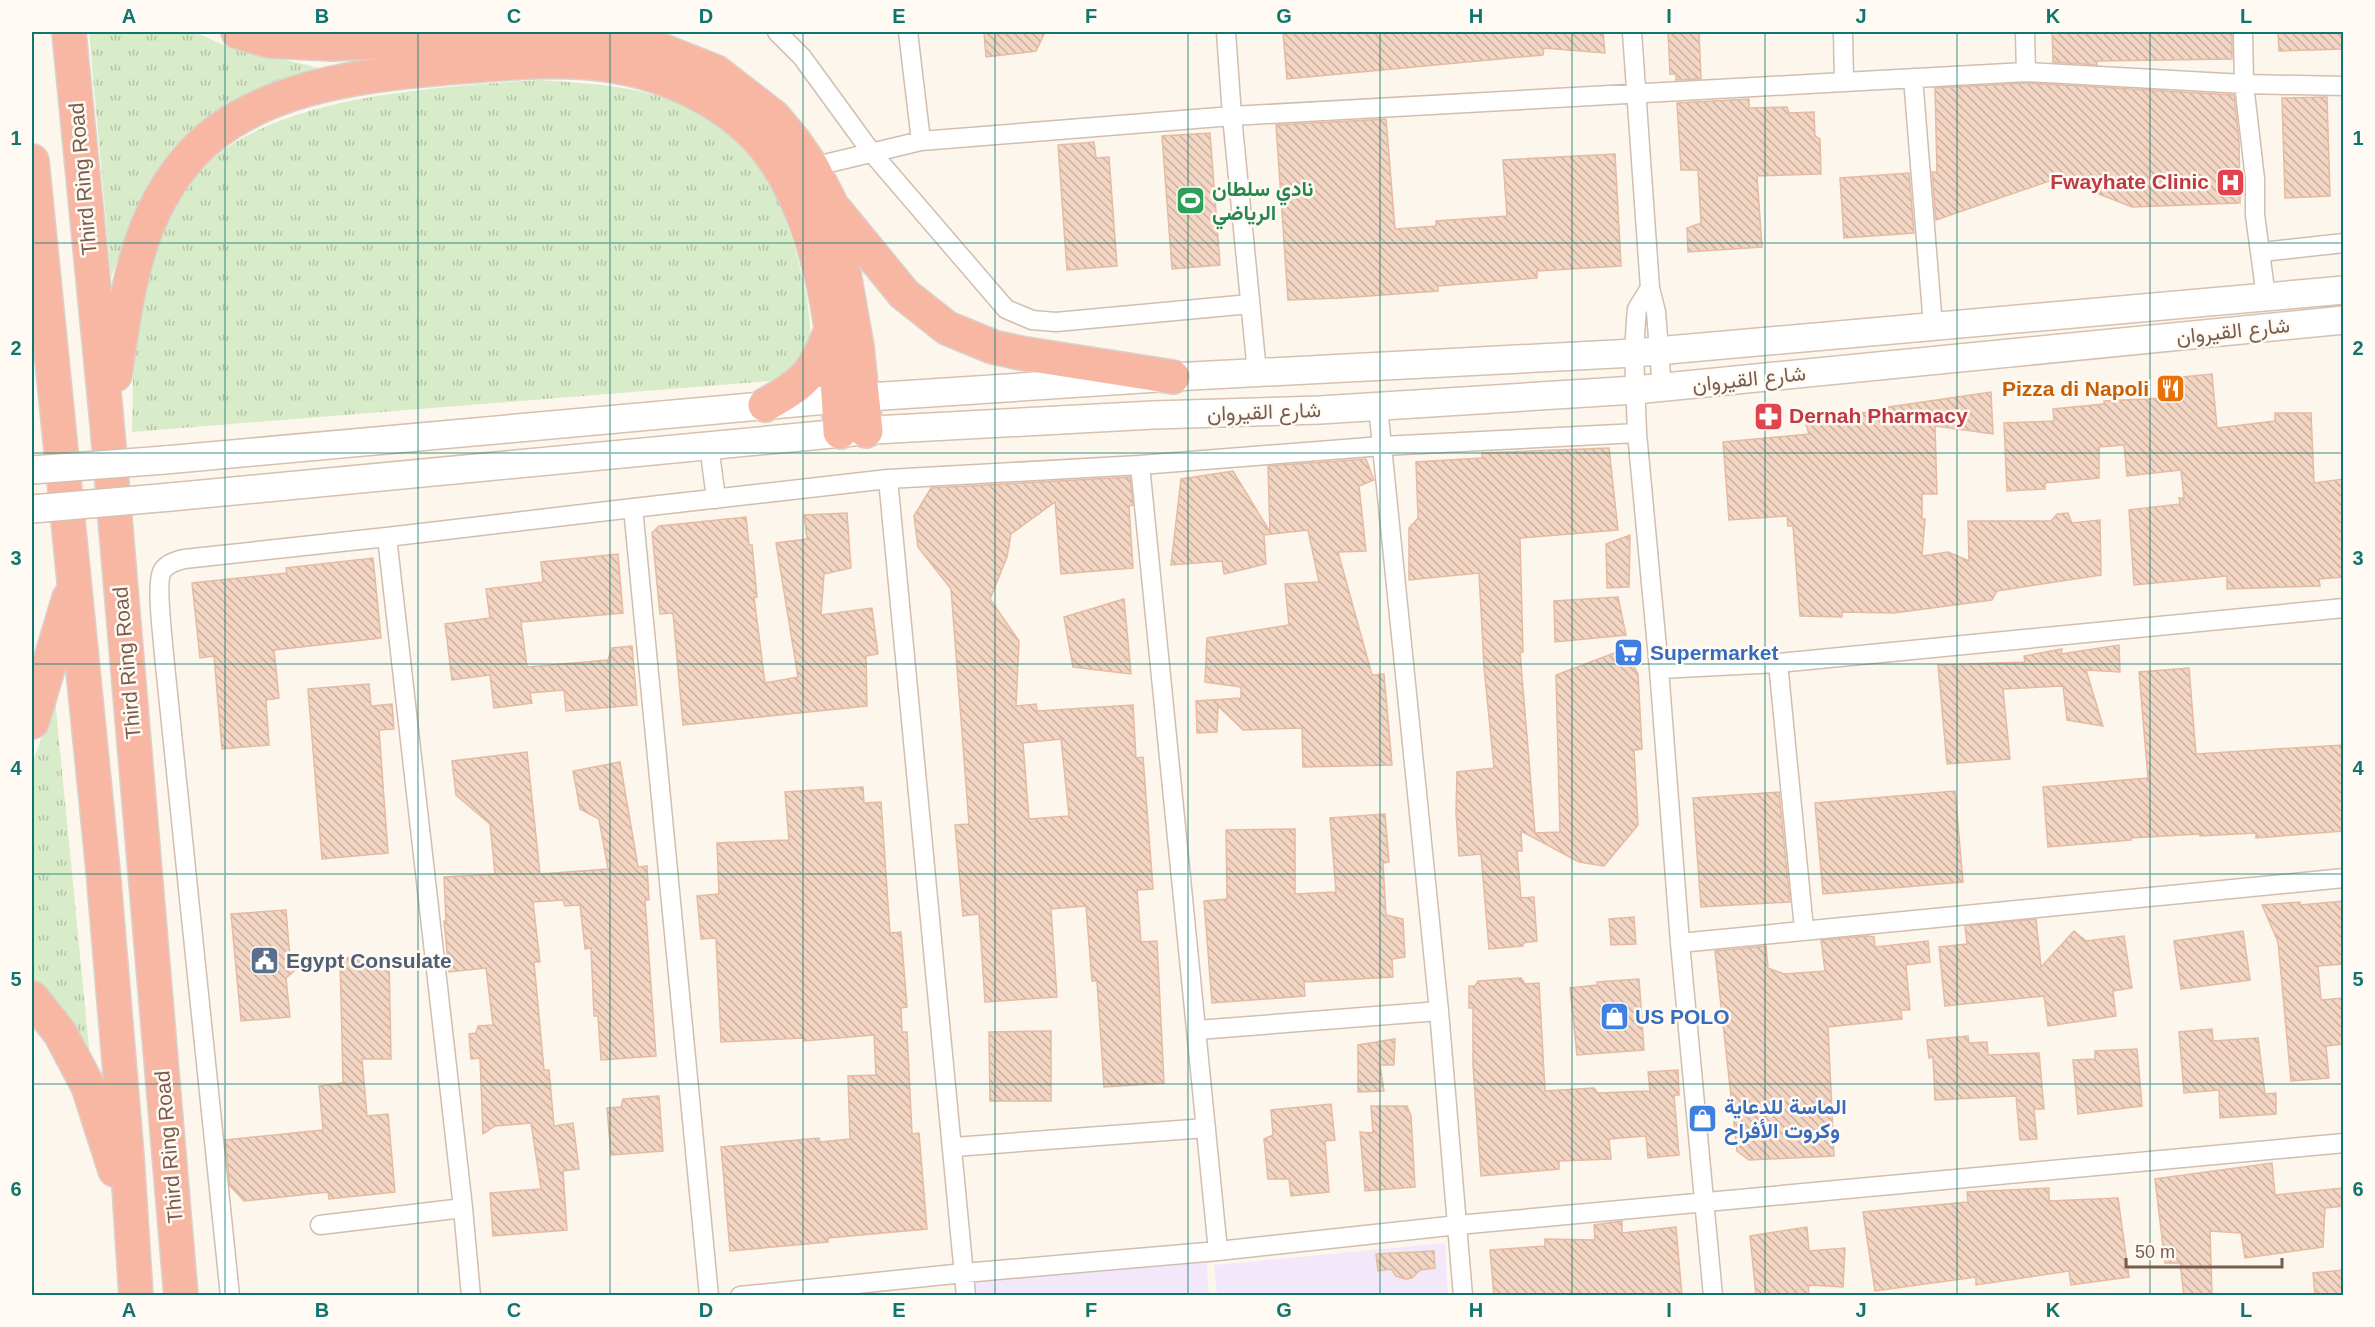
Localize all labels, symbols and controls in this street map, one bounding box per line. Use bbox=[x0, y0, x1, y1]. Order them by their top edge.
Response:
text: A bbox=[122, 5, 136, 27]
text: B bbox=[315, 5, 329, 27]
text: C bbox=[507, 5, 521, 27]
text: D bbox=[699, 5, 713, 27]
text: E bbox=[892, 5, 906, 27]
text: F bbox=[1085, 5, 1097, 27]
text: G bbox=[1276, 5, 1292, 27]
text: H bbox=[1469, 5, 1483, 27]
text: I bbox=[1666, 5, 1672, 27]
text: J bbox=[1855, 5, 1867, 27]
text: K bbox=[2046, 5, 2061, 27]
text: L bbox=[2240, 5, 2252, 27]
street label: Third Ring Road bbox=[64, 102, 101, 256]
text: 1 bbox=[10, 127, 22, 149]
text: 1 bbox=[2352, 127, 2364, 149]
hospital icon: Fwayhate Clinic bbox=[2214, 166, 2246, 198]
place label: Fwayhate Clinic bbox=[2050, 170, 2209, 193]
place label: نادي سلطان الرياضي bbox=[1212, 177, 1313, 230]
sports icon: نادي سلطان الرياضي bbox=[1175, 185, 1207, 217]
street label: شارع القيروان bbox=[2175, 313, 2291, 351]
text: 2 bbox=[10, 337, 22, 359]
text: 2 bbox=[2352, 337, 2364, 359]
street label: شارع القيروان bbox=[1691, 361, 1807, 399]
restaurant icon: Pizza di Napoli bbox=[2154, 373, 2186, 405]
place label: Pizza di Napoli bbox=[2002, 377, 2149, 400]
street label: شارع القيروان bbox=[1207, 398, 1321, 428]
pharmacy icon: Dernah Pharmacy bbox=[1752, 400, 1784, 432]
place label: Dernah Pharmacy bbox=[1789, 404, 1968, 427]
text: 3 bbox=[10, 547, 22, 569]
text: 3 bbox=[2352, 547, 2364, 569]
street label: Third Ring Road bbox=[108, 586, 145, 740]
supermarket icon: Supermarket bbox=[1613, 637, 1645, 669]
place label: Supermarket bbox=[1650, 641, 1778, 664]
text: 4 bbox=[10, 757, 22, 779]
text: 4 bbox=[2352, 757, 2364, 779]
public building icon: Egypt Consulate bbox=[249, 945, 281, 977]
place label: Egypt Consulate bbox=[286, 949, 452, 972]
text: 5 bbox=[10, 968, 22, 990]
text: 5 bbox=[2352, 968, 2364, 990]
shop icon: US POLO bbox=[1598, 1001, 1630, 1033]
place label: US POLO bbox=[1635, 1005, 1730, 1028]
street label: Third Ring Road bbox=[150, 1070, 187, 1224]
place label: الماسة للدعاية وكروت الأفراح bbox=[1724, 1095, 1847, 1145]
shop icon: الماسة للدعاية وكروت الأفراح bbox=[1687, 1103, 1719, 1135]
text: 6 bbox=[10, 1178, 22, 1200]
text: 6 bbox=[2352, 1178, 2364, 1200]
scale bar bbox=[2126, 1231, 2282, 1269]
text: 50 m bbox=[2135, 1242, 2175, 1262]
text: A bbox=[122, 1299, 136, 1321]
text: B bbox=[315, 1299, 329, 1321]
text: C bbox=[507, 1299, 521, 1321]
text: D bbox=[699, 1299, 713, 1321]
text: E bbox=[892, 1299, 906, 1321]
text: F bbox=[1085, 1299, 1097, 1321]
text: G bbox=[1276, 1299, 1292, 1321]
text: H bbox=[1469, 1299, 1483, 1321]
text: I bbox=[1666, 1299, 1672, 1321]
text: J bbox=[1855, 1299, 1867, 1321]
text: K bbox=[2046, 1299, 2061, 1321]
text: L bbox=[2240, 1299, 2252, 1321]

